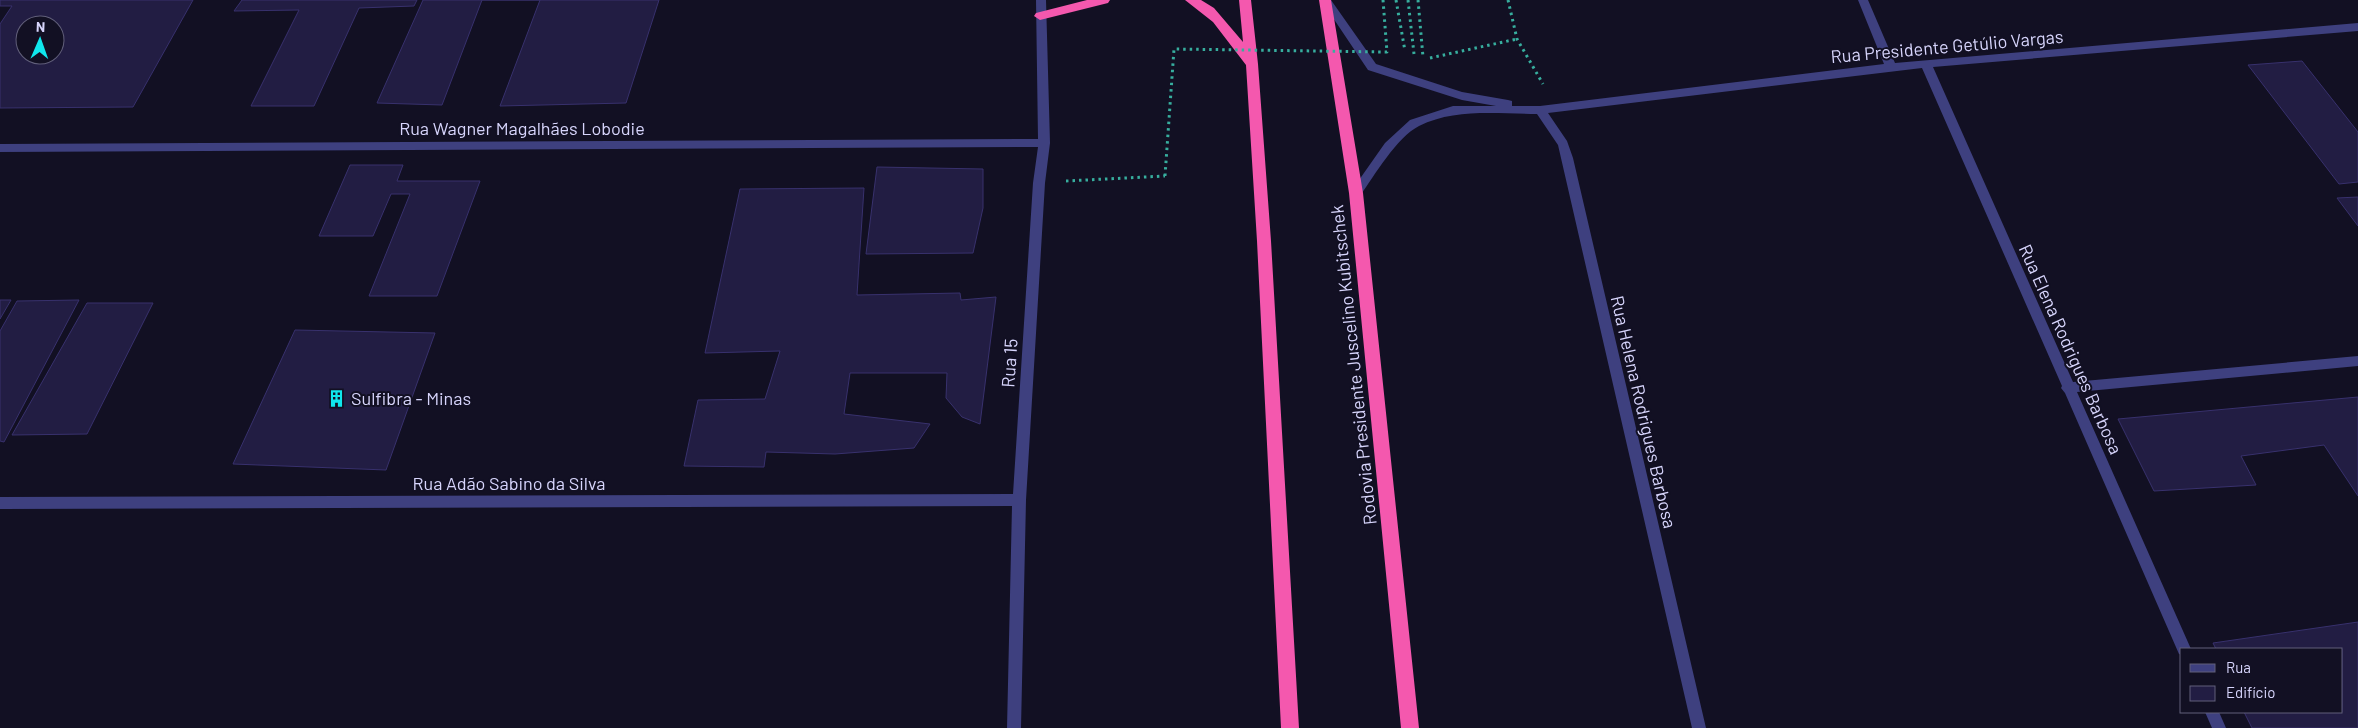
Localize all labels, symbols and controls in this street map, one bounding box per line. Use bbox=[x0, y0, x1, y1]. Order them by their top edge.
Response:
north arrow bbox=[15, 15, 65, 65]
text: N bbox=[36, 18, 45, 35]
street label: Rua Presidente Getúlio Vargas bbox=[1830, 25, 2064, 67]
street label: Rua Wagner Magalhães Lobodie bbox=[399, 117, 645, 139]
street label: Rodovia Presidente Juscelino Kubitschek bbox=[1325, 204, 1381, 526]
street label: Rua Elena Rodrigues Barbosa bbox=[2015, 241, 2127, 457]
street label: Rua Helena Rodrigues Barbosa bbox=[1607, 294, 1681, 530]
street label: Rua 15 bbox=[996, 338, 1022, 388]
place label: Sulfibra - Minas bbox=[351, 387, 471, 409]
building icon: Sulfibra - Minas bbox=[327, 388, 347, 408]
street label: Rua Adão Sabino da Silva bbox=[413, 472, 605, 494]
legend bbox=[2180, 648, 2343, 713]
text: Rua bbox=[2226, 658, 2251, 676]
text: Edifício bbox=[2226, 683, 2275, 701]

